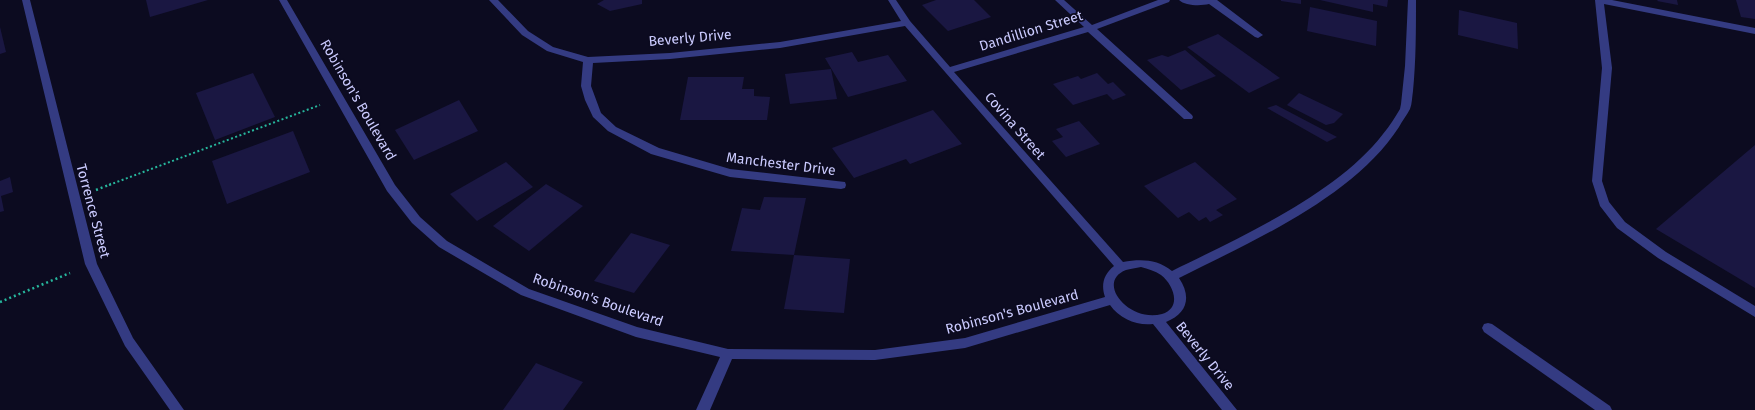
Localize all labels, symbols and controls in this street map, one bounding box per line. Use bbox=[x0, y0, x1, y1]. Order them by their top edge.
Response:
street label: Dandillion Street bbox=[977, 7, 1086, 55]
street label: Beverly Drive bbox=[648, 26, 732, 50]
street label: Robinson's Boulevard bbox=[316, 36, 400, 164]
street label: Covina Street bbox=[981, 89, 1050, 164]
street label: Manchester Drive bbox=[725, 149, 837, 179]
street label: Torrence Street bbox=[72, 162, 114, 261]
street label: Robinson's Boulevard bbox=[530, 270, 666, 330]
street label: Robinson's Boulevard bbox=[944, 286, 1080, 338]
street label: Beverly Drive bbox=[1172, 318, 1238, 394]

